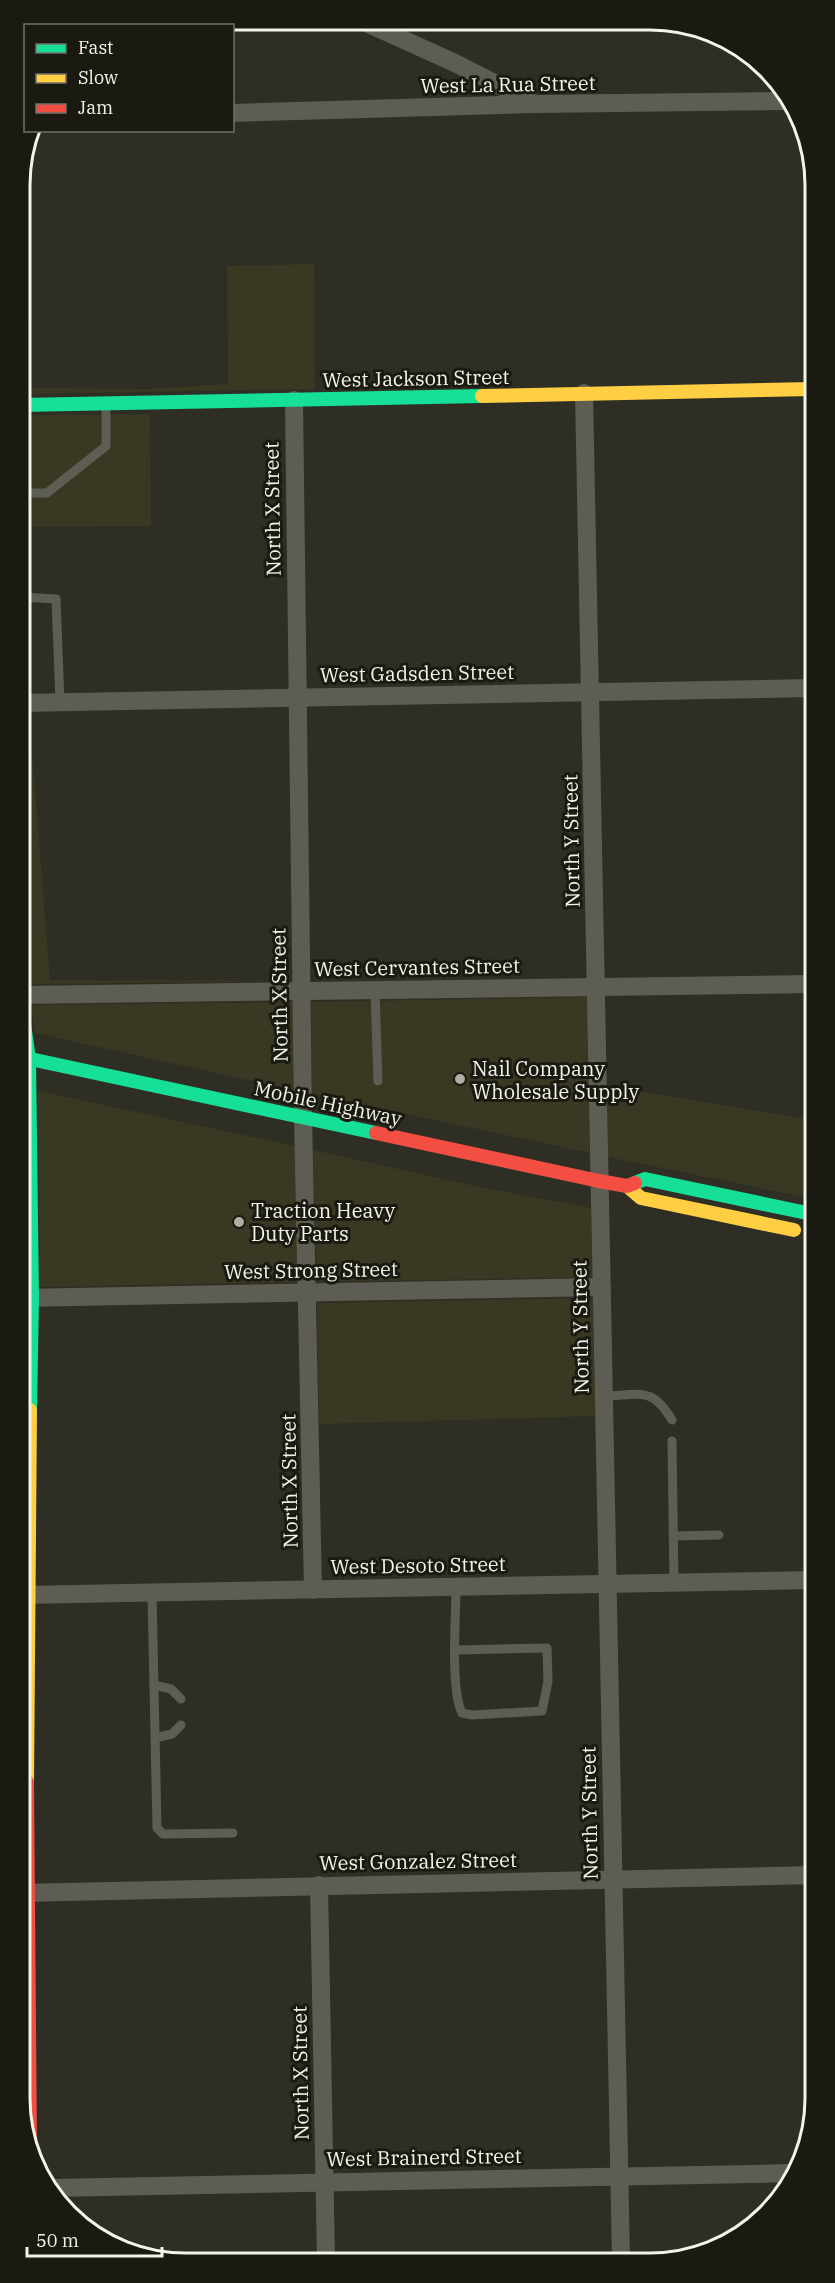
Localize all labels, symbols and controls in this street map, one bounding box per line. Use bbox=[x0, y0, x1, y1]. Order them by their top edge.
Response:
legend bbox=[24, 24, 234, 132]
text: Fast bbox=[78, 36, 113, 59]
text: Slow bbox=[78, 66, 118, 89]
street label: West La Rua Street bbox=[420, 69, 596, 99]
text: Jam bbox=[78, 96, 113, 119]
street label: West Jackson Street bbox=[322, 363, 510, 393]
street label: North X Street bbox=[257, 442, 287, 576]
street label: West Gadsden Street bbox=[320, 658, 514, 688]
street label: North Y Street bbox=[556, 774, 586, 908]
street label: North X Street bbox=[264, 928, 294, 1062]
street label: West Cervantes Street bbox=[314, 952, 520, 982]
place label: Nail Company Wholesale Supply bbox=[472, 1055, 640, 1105]
marker: Nail Company Wholesale Supply bbox=[453, 1072, 467, 1086]
street label: Mobile Highway bbox=[252, 1074, 405, 1132]
place label: Traction Heavy Duty Parts bbox=[251, 1197, 395, 1247]
marker: Traction Heavy Duty Parts bbox=[232, 1215, 246, 1229]
street label: West Strong Street bbox=[224, 1255, 398, 1285]
street label: North Y Street bbox=[565, 1260, 595, 1394]
street label: North X Street bbox=[274, 1414, 304, 1548]
street label: West Desoto Street bbox=[330, 1550, 506, 1580]
street label: North Y Street bbox=[574, 1746, 604, 1880]
street label: West Gonzalez Street bbox=[319, 1846, 517, 1876]
street label: North X Street bbox=[285, 2006, 315, 2140]
street label: West Brainerd Street bbox=[326, 2142, 522, 2172]
scale bar bbox=[27, 2220, 162, 2258]
text: 50 m bbox=[36, 2229, 79, 2252]

